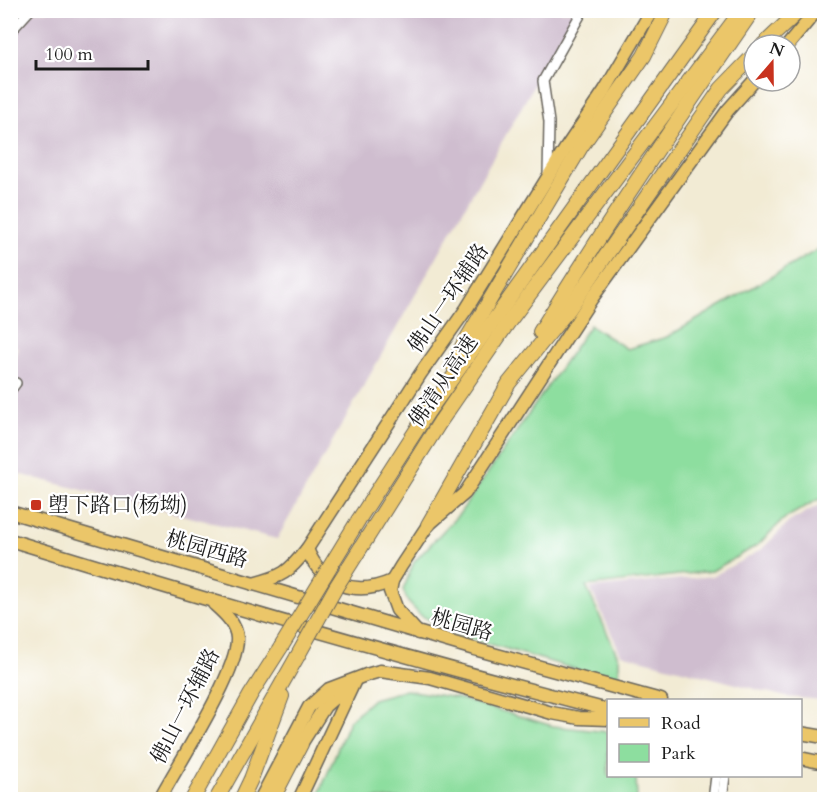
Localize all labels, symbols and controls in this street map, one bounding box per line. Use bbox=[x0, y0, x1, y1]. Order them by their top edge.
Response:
scale bar bbox=[36, 33, 148, 71]
north arrow bbox=[742, 33, 802, 93]
text: N bbox=[766, 37, 787, 63]
text: 100 m bbox=[45, 42, 93, 67]
street label: 佛山一环辅路 bbox=[401, 238, 496, 359]
street label: 佛清从高速 bbox=[402, 330, 485, 433]
place label: 塱下路口(杨坳) bbox=[48, 491, 187, 520]
marker: 塱下路口(杨坳) bbox=[29, 498, 43, 512]
street label: 桃园西路 bbox=[162, 524, 251, 575]
street label: 桃园路 bbox=[428, 603, 496, 648]
street label: 佛山一环辅路 bbox=[144, 644, 227, 769]
legend bbox=[607, 699, 802, 777]
text: Road bbox=[661, 711, 701, 736]
text: Park bbox=[661, 741, 696, 766]

